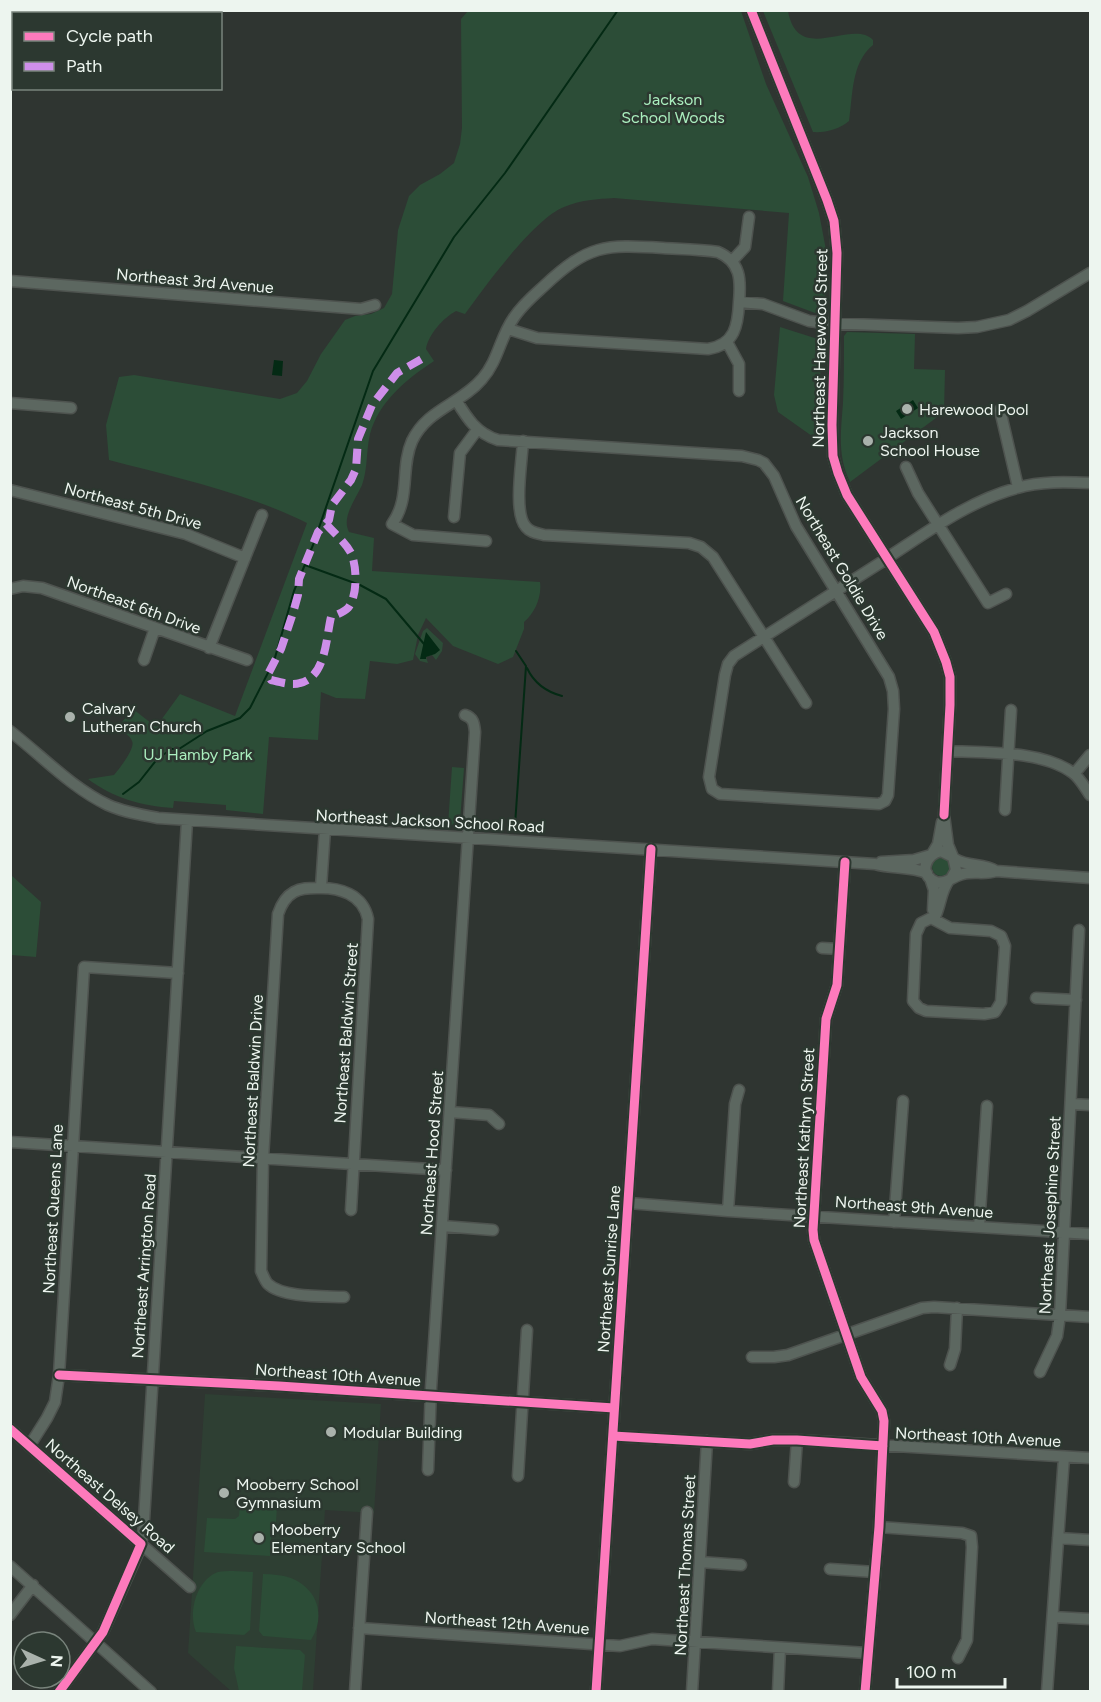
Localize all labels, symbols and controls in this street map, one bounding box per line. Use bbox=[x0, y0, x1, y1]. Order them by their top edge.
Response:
legend bbox=[12, 12, 222, 90]
text: Cycle path bbox=[66, 25, 153, 47]
text: Path bbox=[66, 55, 102, 77]
park label: Jackson School Woods bbox=[621, 90, 725, 127]
street label: Northeast Harewood Street bbox=[809, 248, 831, 448]
street label: Northeast 3rd Avenue bbox=[115, 265, 275, 297]
place label: Harewood Pool bbox=[919, 400, 1029, 419]
marker: Harewood Pool bbox=[900, 402, 914, 416]
place label: Jackson School House bbox=[880, 423, 980, 460]
marker: Jackson School House bbox=[861, 434, 875, 448]
street label: Northeast 5th Drive bbox=[62, 479, 204, 534]
street label: Northeast Goldie Drive bbox=[792, 493, 893, 643]
street label: Northeast 6th Drive bbox=[64, 572, 204, 638]
place label: Calvary Lutheran Church bbox=[82, 699, 202, 736]
marker: Calvary Lutheran Church bbox=[63, 710, 77, 724]
park label: UJ Hamby Park bbox=[143, 745, 253, 764]
street label: Northeast Jackson School Road bbox=[315, 806, 545, 836]
street label: Northeast Baldwin Street bbox=[330, 942, 362, 1124]
street label: Northeast Baldwin Drive bbox=[239, 994, 267, 1168]
street label: Northeast Kathryn Street bbox=[790, 1047, 818, 1229]
street label: Northeast Hood Street bbox=[417, 1070, 447, 1236]
street label: Northeast Josephine Street bbox=[1035, 1115, 1065, 1315]
street label: Northeast Queens Lane bbox=[39, 1123, 67, 1294]
street label: Northeast Arrington Road bbox=[128, 1173, 160, 1359]
street label: Northeast Sunrise Lane bbox=[594, 1185, 624, 1353]
street label: Northeast 9th Avenue bbox=[834, 1192, 994, 1222]
street label: Northeast 10th Avenue bbox=[254, 1360, 422, 1390]
place label: Modular Building bbox=[343, 1423, 463, 1442]
street label: Northeast 10th Avenue bbox=[894, 1423, 1062, 1451]
marker: Modular Building bbox=[324, 1425, 338, 1439]
street label: Northeast Delsey Road bbox=[42, 1435, 178, 1557]
street label: Northeast Thomas Street bbox=[671, 1474, 699, 1656]
place label: Mooberry School Gymnasium bbox=[236, 1475, 359, 1512]
marker: Mooberry School Gymnasium bbox=[217, 1486, 231, 1500]
place label: Mooberry Elementary School bbox=[271, 1520, 405, 1557]
marker: Mooberry Elementary School bbox=[252, 1531, 266, 1545]
street label: Northeast 12th Avenue bbox=[424, 1608, 590, 1638]
north arrow bbox=[12, 1630, 72, 1690]
scale bar bbox=[897, 1651, 1005, 1689]
text: N bbox=[47, 1654, 66, 1668]
text: 100 m bbox=[906, 1661, 956, 1683]

